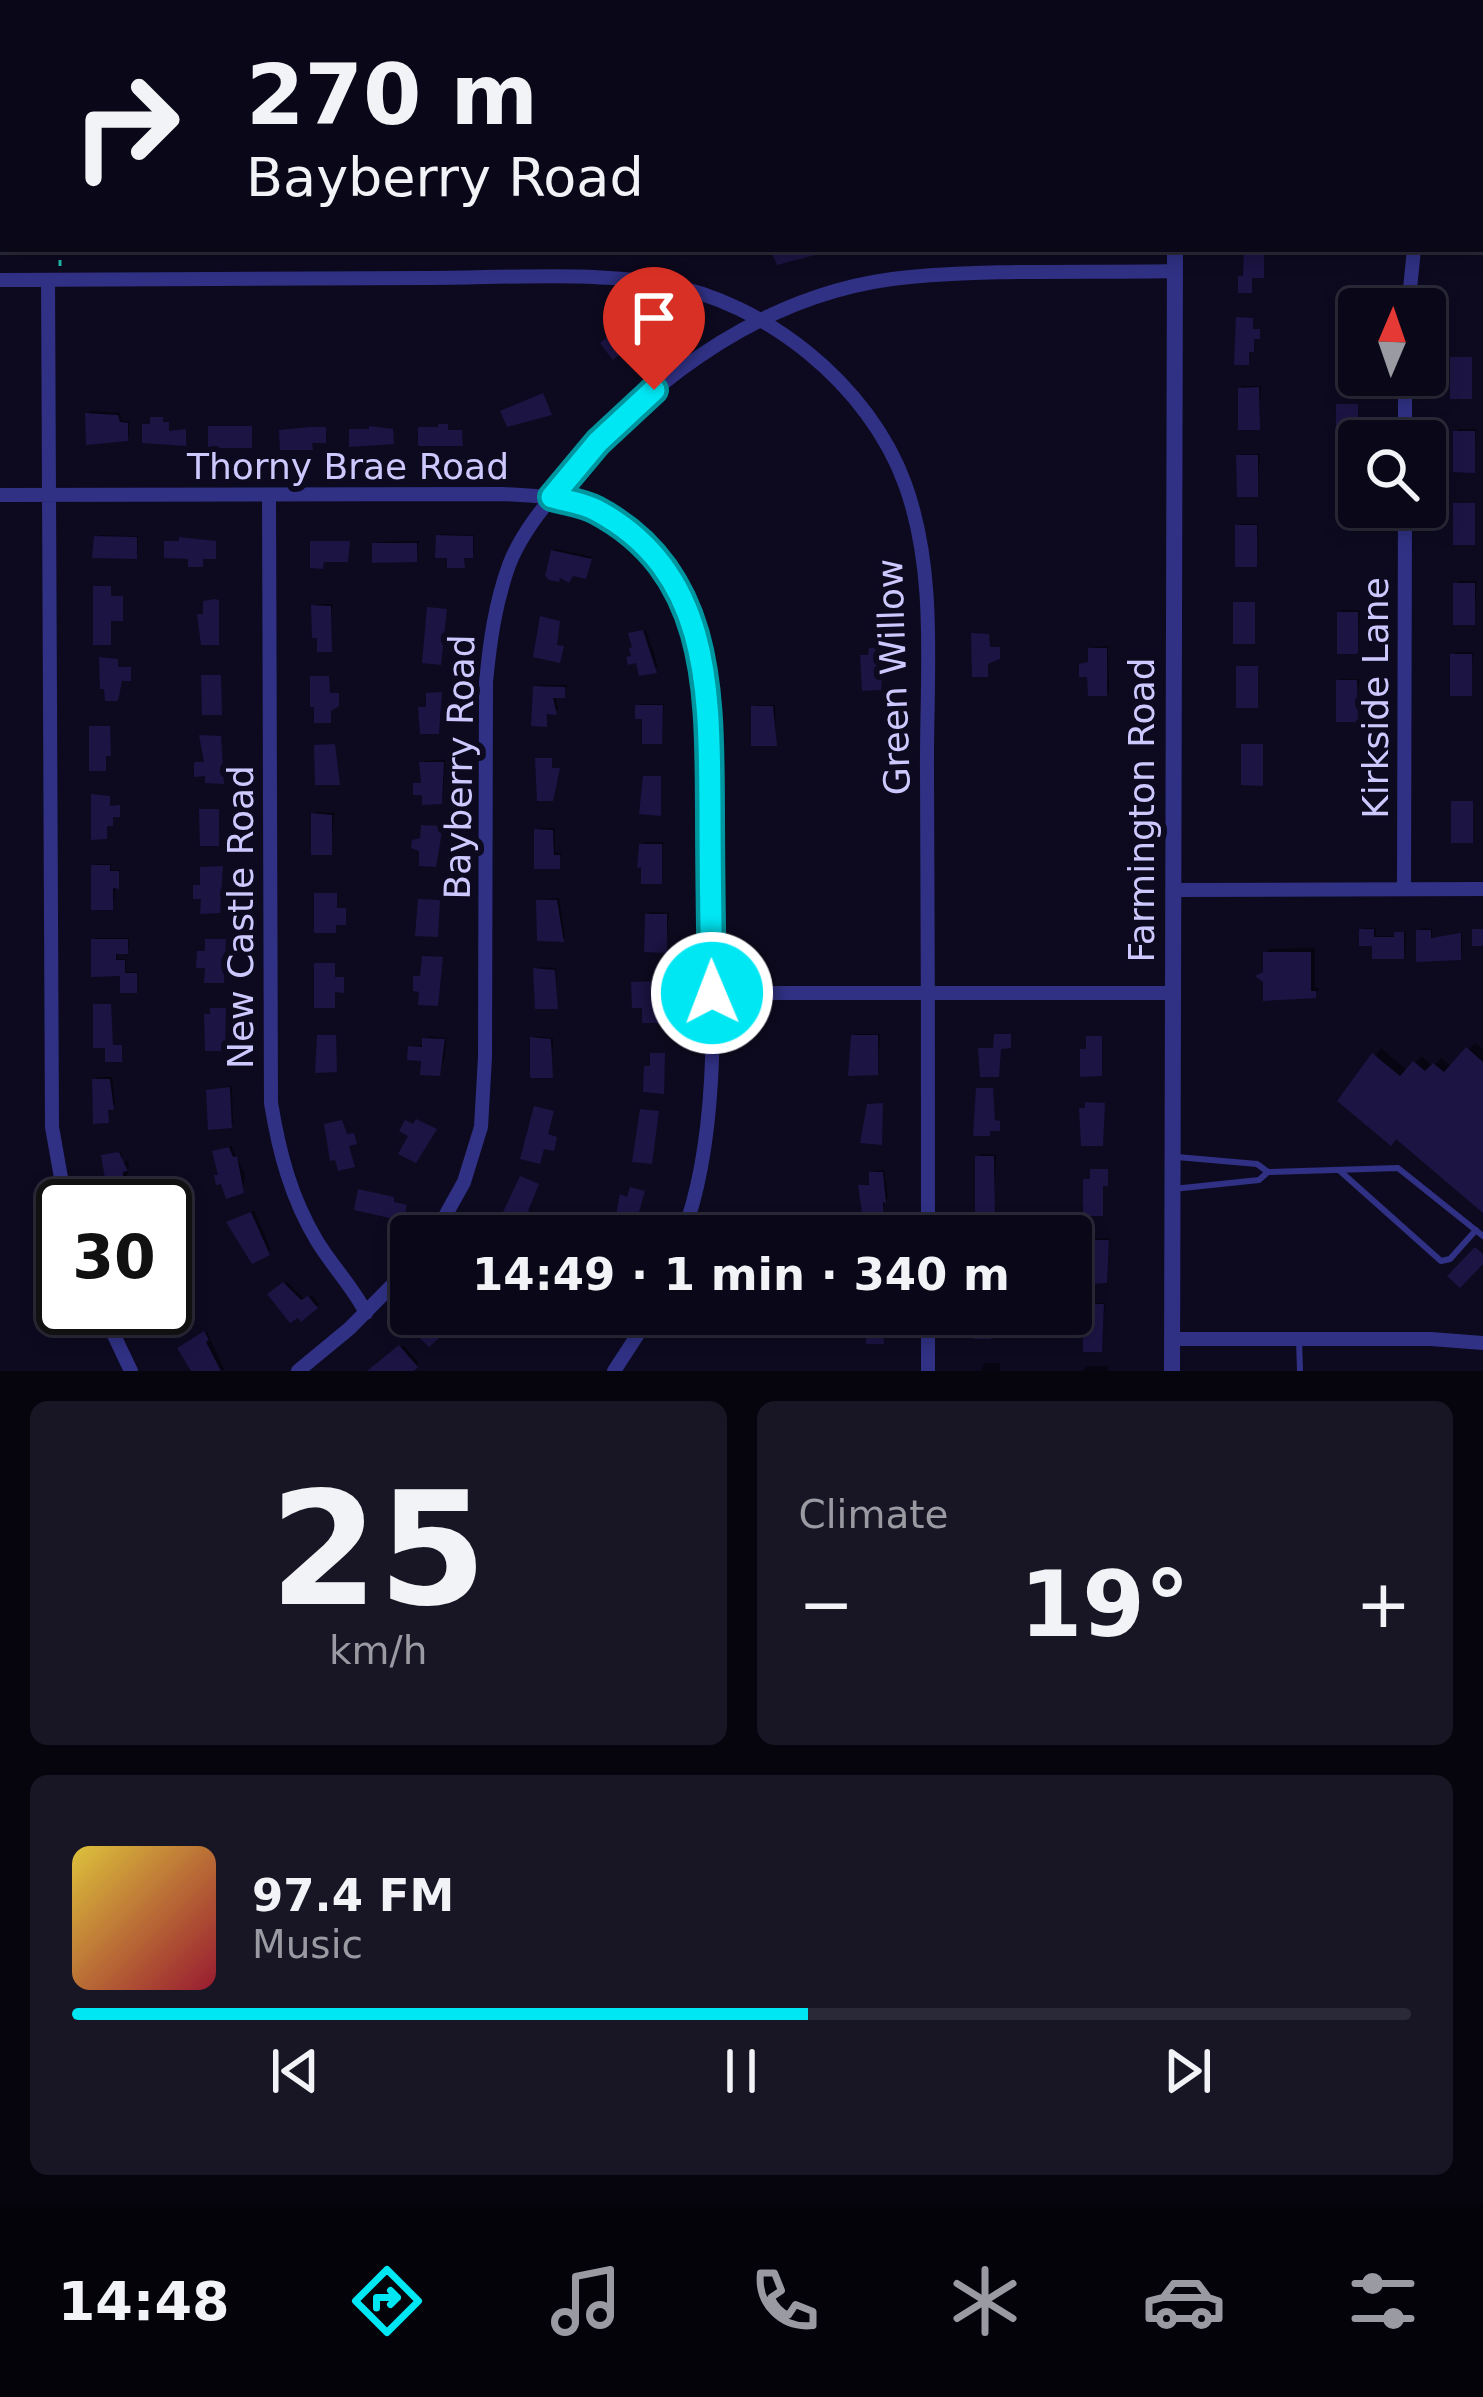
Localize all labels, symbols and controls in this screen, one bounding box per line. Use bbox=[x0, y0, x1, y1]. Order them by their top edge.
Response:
text: 270 m bbox=[246, 46, 538, 144]
icon: right bbox=[48, 48, 204, 204]
text: Bayberry Road bbox=[246, 146, 644, 209]
pin bbox=[603, 267, 705, 390]
icon: arrive bbox=[621, 285, 687, 351]
north arrow bbox=[1338, 288, 1446, 396]
map controls bbox=[1338, 288, 1446, 528]
button: search bbox=[1338, 420, 1446, 528]
street label: Thorny Brae Road bbox=[186, 446, 509, 487]
street label: Green Willow bbox=[869, 558, 918, 796]
street label: Kirkside Lane bbox=[1355, 577, 1396, 819]
street label: Bayberry Road bbox=[437, 634, 482, 900]
street label: Farmington Road bbox=[1121, 657, 1162, 963]
street label: New Castle Road bbox=[220, 765, 261, 1069]
position arrow bbox=[649, 930, 775, 1056]
speed limit sign: 30 bbox=[36, 1179, 192, 1335]
text: 14:49 · 1 min · 340 m bbox=[472, 1248, 1010, 1301]
text: 25 bbox=[270, 1459, 487, 1641]
text: Climate bbox=[799, 1492, 949, 1537]
text: 19° bbox=[1020, 1552, 1190, 1657]
text: − bbox=[799, 1566, 854, 1643]
text: + bbox=[1356, 1566, 1411, 1643]
text: km/h bbox=[329, 1628, 427, 1673]
text: 97.4 FM bbox=[252, 1869, 454, 1922]
text: Music bbox=[252, 1922, 363, 1967]
icon: previous bbox=[262, 2038, 328, 2104]
icon: pause bbox=[708, 2038, 774, 2104]
icon: next bbox=[1155, 2038, 1221, 2104]
icon: directions bbox=[345, 2259, 429, 2343]
icon: music bbox=[544, 2259, 628, 2343]
icon: phone bbox=[743, 2259, 827, 2343]
icon: climate bbox=[943, 2259, 1027, 2343]
icon: car bbox=[1142, 2259, 1226, 2343]
icon: filters bbox=[1341, 2259, 1425, 2343]
text: 14:48 bbox=[58, 2270, 230, 2333]

